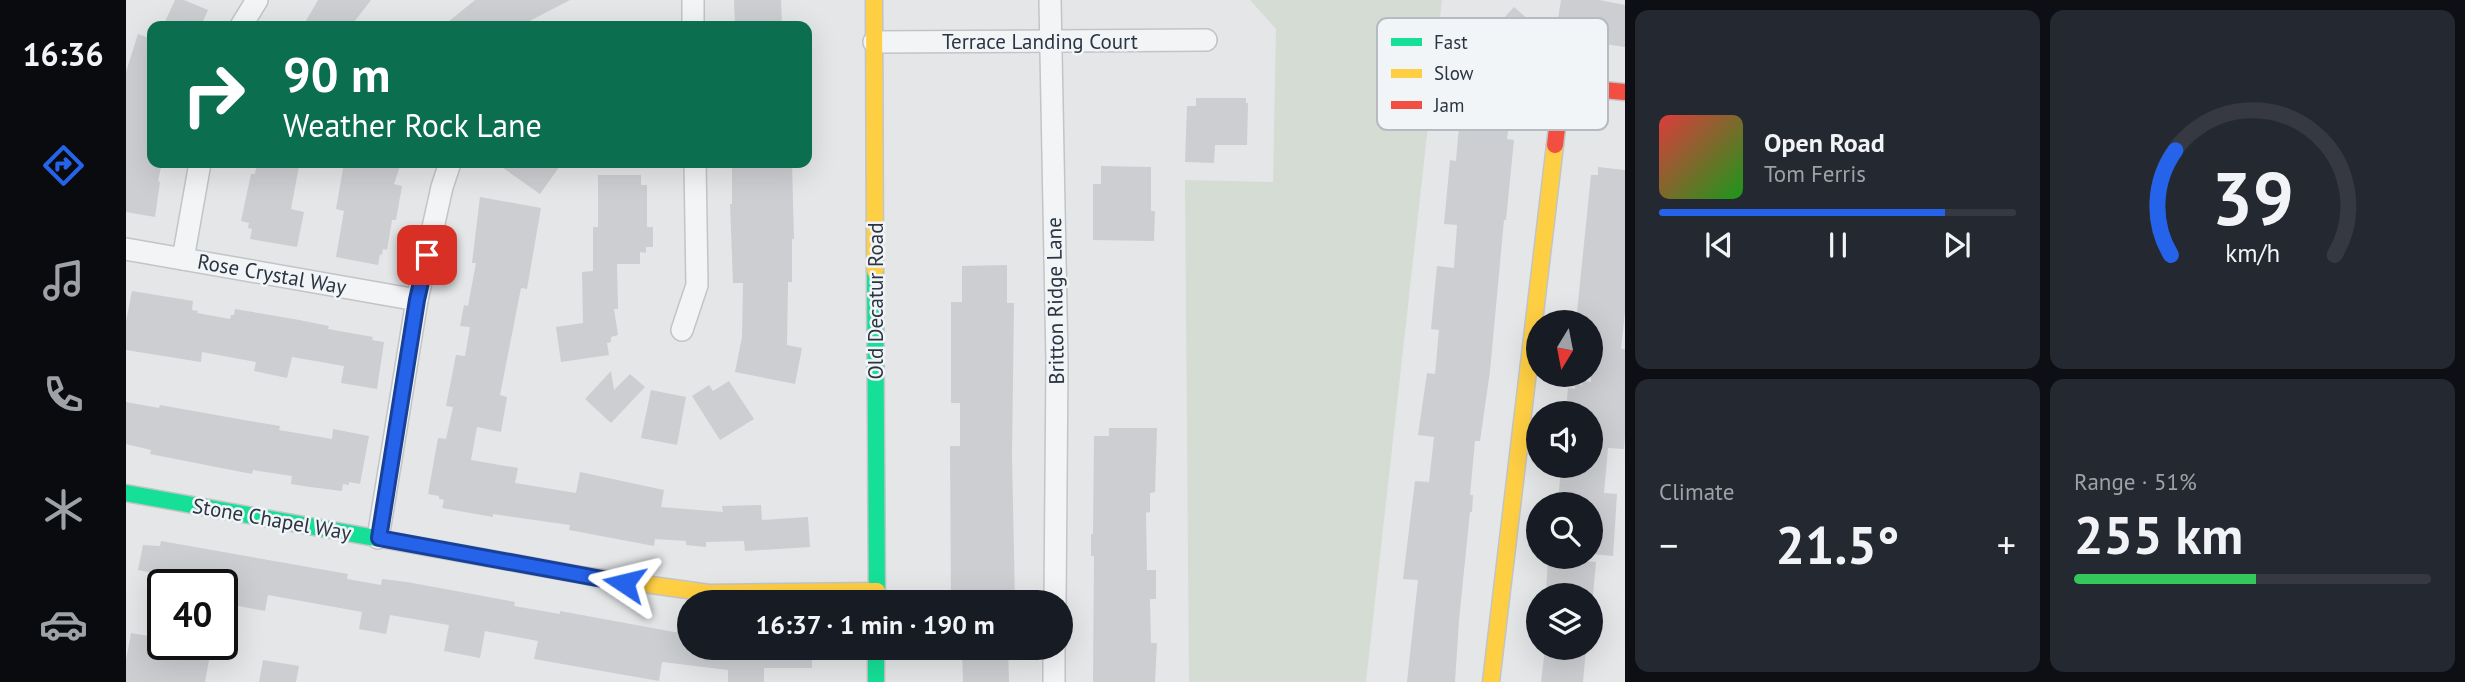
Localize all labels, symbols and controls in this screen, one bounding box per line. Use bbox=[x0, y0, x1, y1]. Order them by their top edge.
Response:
legend bbox=[1377, 18, 1608, 130]
street label: Terrace Landing Court bbox=[942, 28, 1138, 55]
text: Fast bbox=[1434, 30, 1468, 54]
text: 16:36 bbox=[22, 33, 104, 75]
text: 90 m bbox=[283, 42, 390, 106]
icon: right bbox=[168, 49, 259, 140]
text: Slow bbox=[1434, 61, 1474, 85]
text: Jam bbox=[1433, 93, 1464, 117]
text: Weather Rock Lane bbox=[283, 104, 542, 146]
text: Open Road bbox=[1764, 126, 1885, 159]
icon: directions bbox=[39, 141, 88, 190]
text: 39 bbox=[2211, 152, 2294, 246]
text: Tom Ferris bbox=[1764, 159, 1866, 188]
street label: Britton Ridge Lane bbox=[1040, 217, 1070, 385]
street label: Old Decatur Road bbox=[862, 222, 889, 380]
pin bbox=[397, 225, 457, 285]
icon: previous bbox=[1700, 226, 1738, 264]
icon: pause bbox=[1819, 226, 1857, 264]
icon: next bbox=[1938, 226, 1976, 264]
icon: arrive bbox=[408, 236, 446, 274]
text: km/h bbox=[2225, 237, 2280, 269]
street label: Rose Crystal Way bbox=[195, 248, 349, 300]
icon: music bbox=[39, 256, 88, 305]
north arrow bbox=[1526, 310, 1603, 387]
map controls bbox=[1526, 310, 1603, 660]
icon: phone bbox=[39, 370, 88, 419]
button: sound bbox=[1526, 401, 1603, 478]
text: Range · 51% bbox=[2074, 467, 2197, 496]
text: Climate bbox=[1659, 477, 1734, 506]
icon: climate bbox=[39, 485, 88, 534]
street label: Stone Chapel Way bbox=[190, 492, 354, 546]
button: search bbox=[1526, 492, 1603, 569]
text: 255 km bbox=[2074, 501, 2243, 568]
text: 21.5° bbox=[1776, 511, 1899, 578]
text: − bbox=[1659, 520, 1678, 569]
text: + bbox=[1997, 520, 2016, 569]
position arrow bbox=[587, 546, 661, 620]
speed limit sign: 40 bbox=[147, 569, 238, 660]
button: layers bbox=[1526, 583, 1603, 660]
icon: car bbox=[39, 600, 88, 649]
text: 16:37 · 1 min · 190 m bbox=[755, 608, 995, 641]

